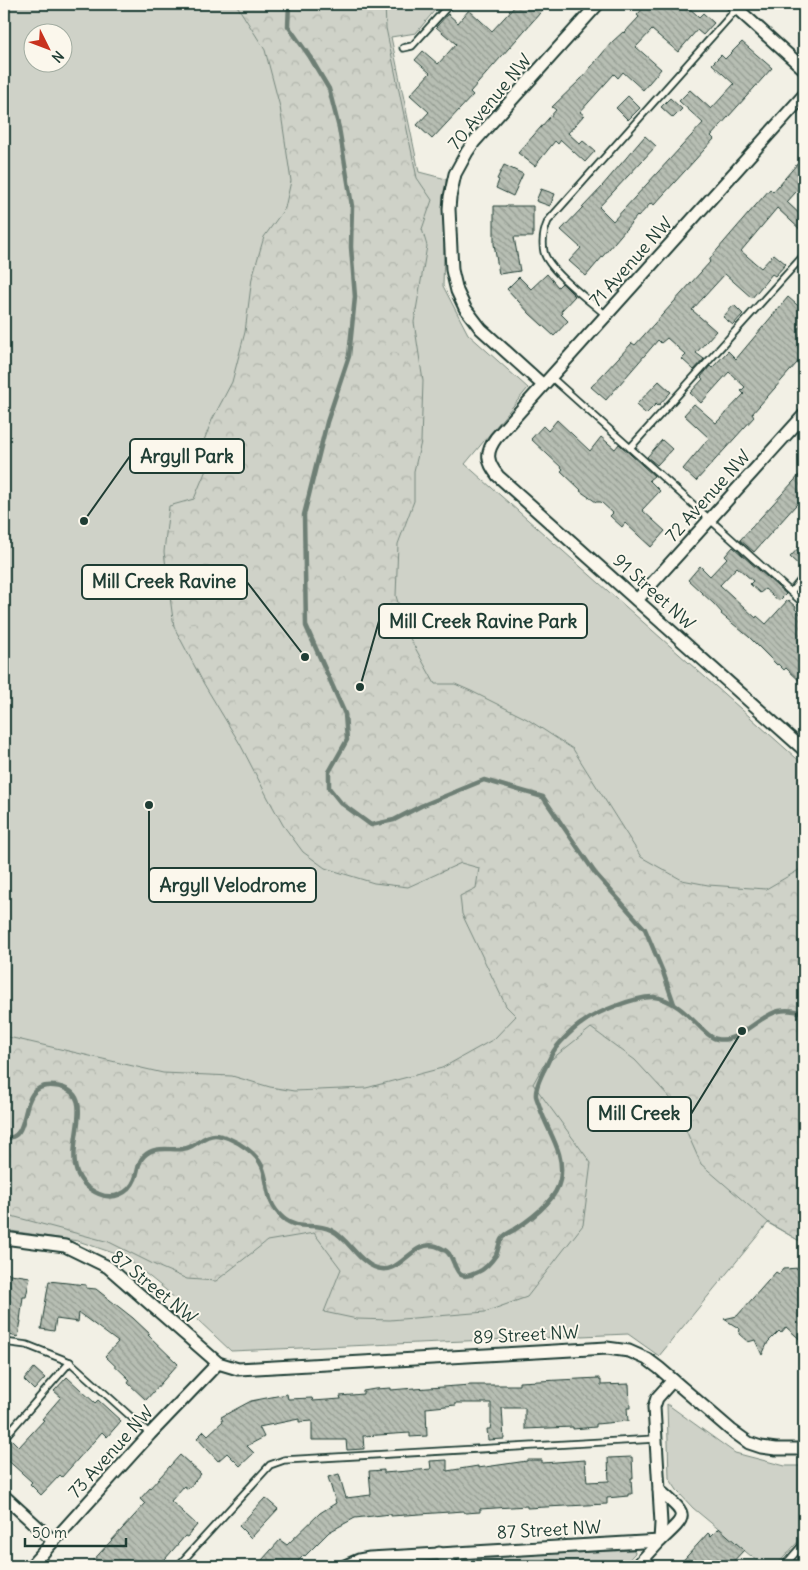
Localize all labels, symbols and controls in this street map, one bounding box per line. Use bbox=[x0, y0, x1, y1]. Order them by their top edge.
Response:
north arrow bbox=[22, 22, 72, 72]
text: N bbox=[48, 47, 68, 66]
street label: 70 Avenue NW bbox=[443, 49, 536, 154]
street label: 71 Avenue NW bbox=[584, 212, 677, 312]
callout: Argyll Park bbox=[130, 439, 244, 473]
text: Argyll Park bbox=[140, 444, 234, 468]
street label: 72 Avenue NW bbox=[660, 445, 755, 547]
street label: 91 Street NW bbox=[608, 549, 700, 635]
callout: Mill Creek Ravine bbox=[82, 565, 247, 599]
text: Mill Creek Ravine bbox=[92, 569, 236, 593]
callout: Mill Creek Ravine Park bbox=[379, 604, 587, 638]
text: Mill Creek Ravine Park bbox=[389, 609, 577, 633]
callout: Argyll Velodrome bbox=[149, 868, 316, 902]
text: Argyll Velodrome bbox=[160, 873, 306, 897]
callout: Mill Creek bbox=[588, 1097, 691, 1131]
text: Mill Creek bbox=[598, 1101, 680, 1125]
street label: 87 Street NW bbox=[106, 1245, 202, 1328]
street label: 89 Street NW bbox=[472, 1320, 580, 1349]
street label: 73 Avenue NW bbox=[63, 1401, 158, 1503]
scale bar bbox=[25, 1515, 126, 1547]
street label: 87 Street NW bbox=[496, 1515, 602, 1544]
text: 50 m bbox=[32, 1523, 67, 1542]

